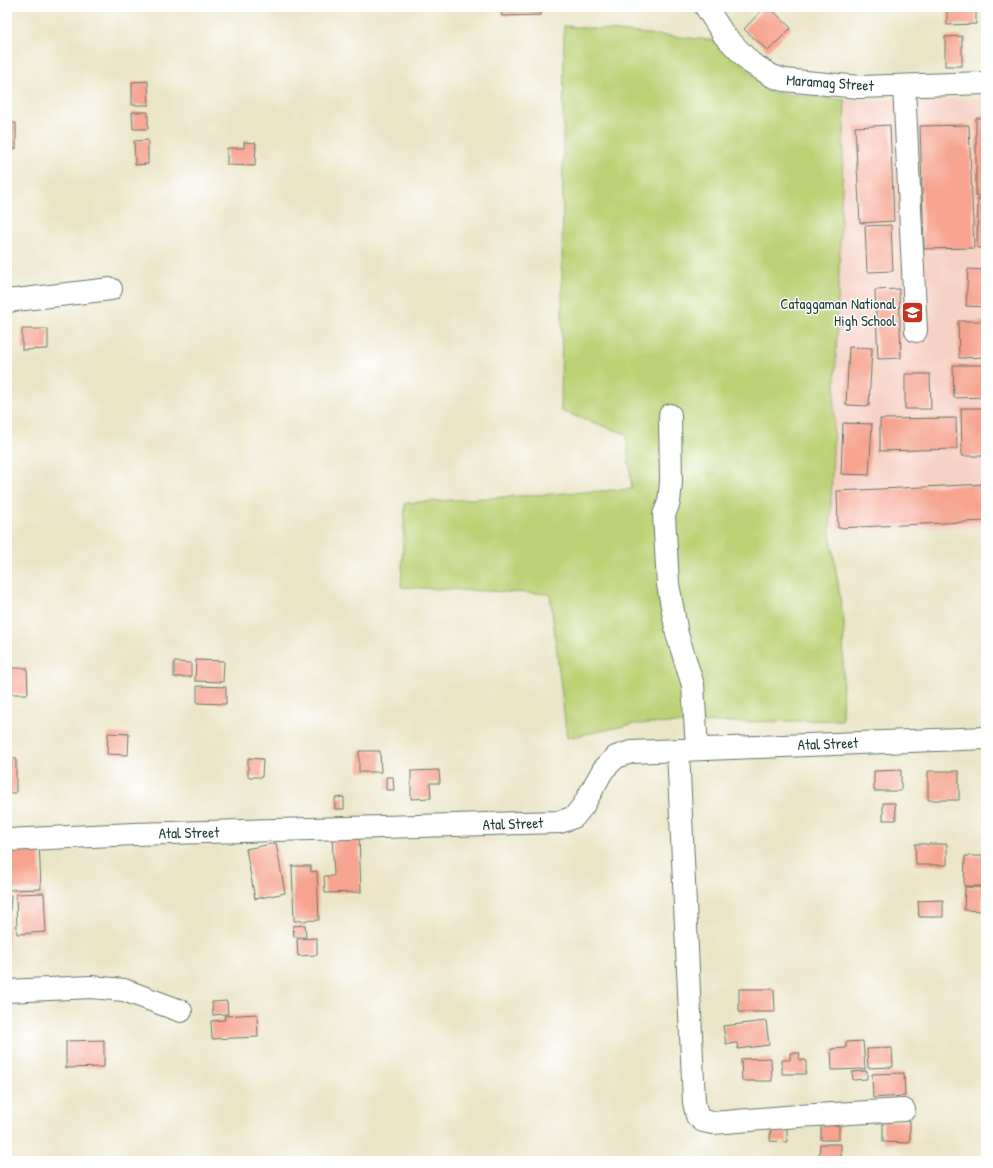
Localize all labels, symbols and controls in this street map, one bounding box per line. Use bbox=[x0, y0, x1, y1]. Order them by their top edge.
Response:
street label: Maramag Street bbox=[786, 69, 875, 96]
place label: Cataggaman National High School bbox=[780, 293, 896, 331]
school or university icon: Cataggaman National High School bbox=[899, 300, 925, 326]
street label: Atal Street bbox=[797, 732, 860, 755]
street label: Atal Street bbox=[482, 812, 545, 835]
street label: Atal Street bbox=[158, 821, 220, 844]

